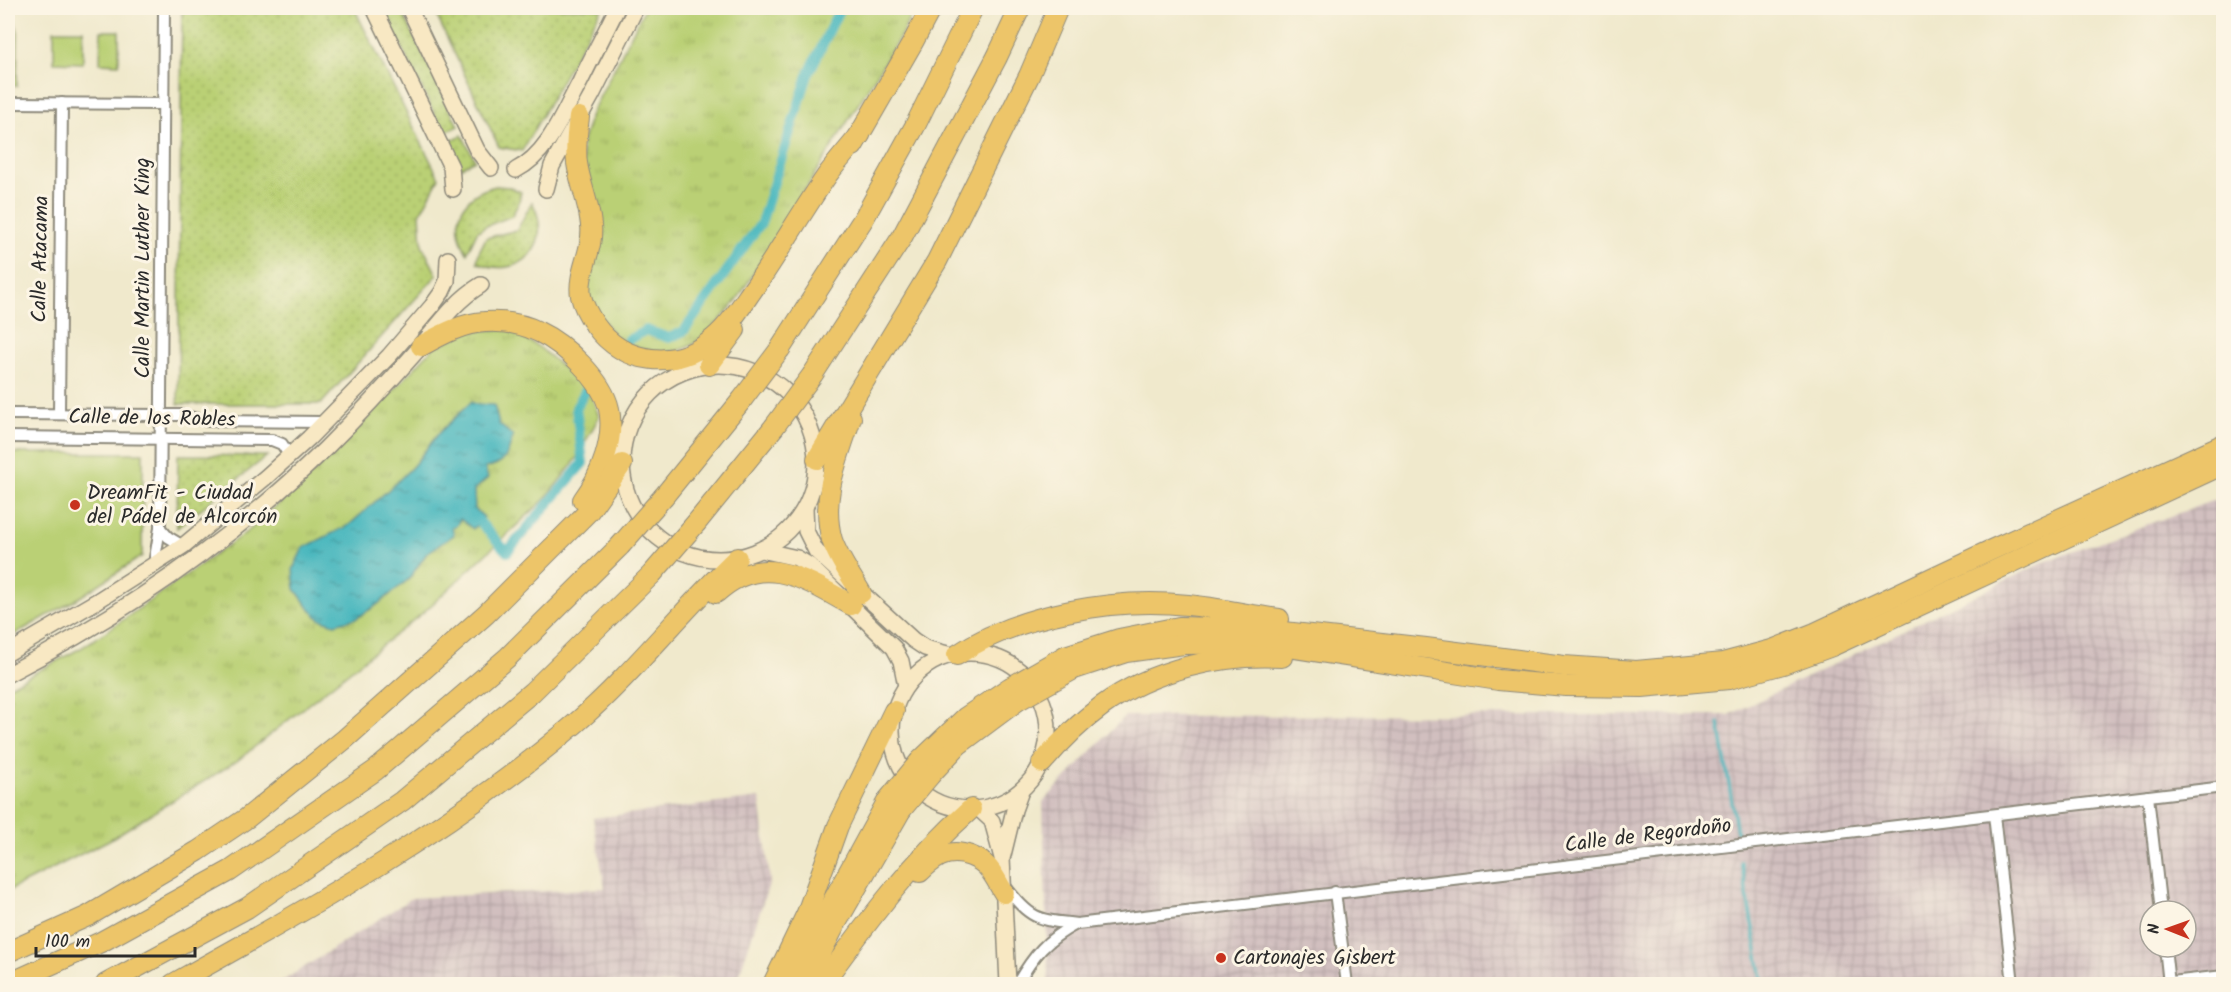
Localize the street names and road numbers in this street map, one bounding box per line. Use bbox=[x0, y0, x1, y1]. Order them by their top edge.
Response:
street label: Calle Martin Luther King bbox=[127, 157, 160, 379]
street label: Calle Atacama bbox=[23, 195, 59, 323]
street label: Calle de los Robles bbox=[68, 401, 236, 437]
street label: Calle de Regordoño bbox=[1563, 809, 1733, 863]

